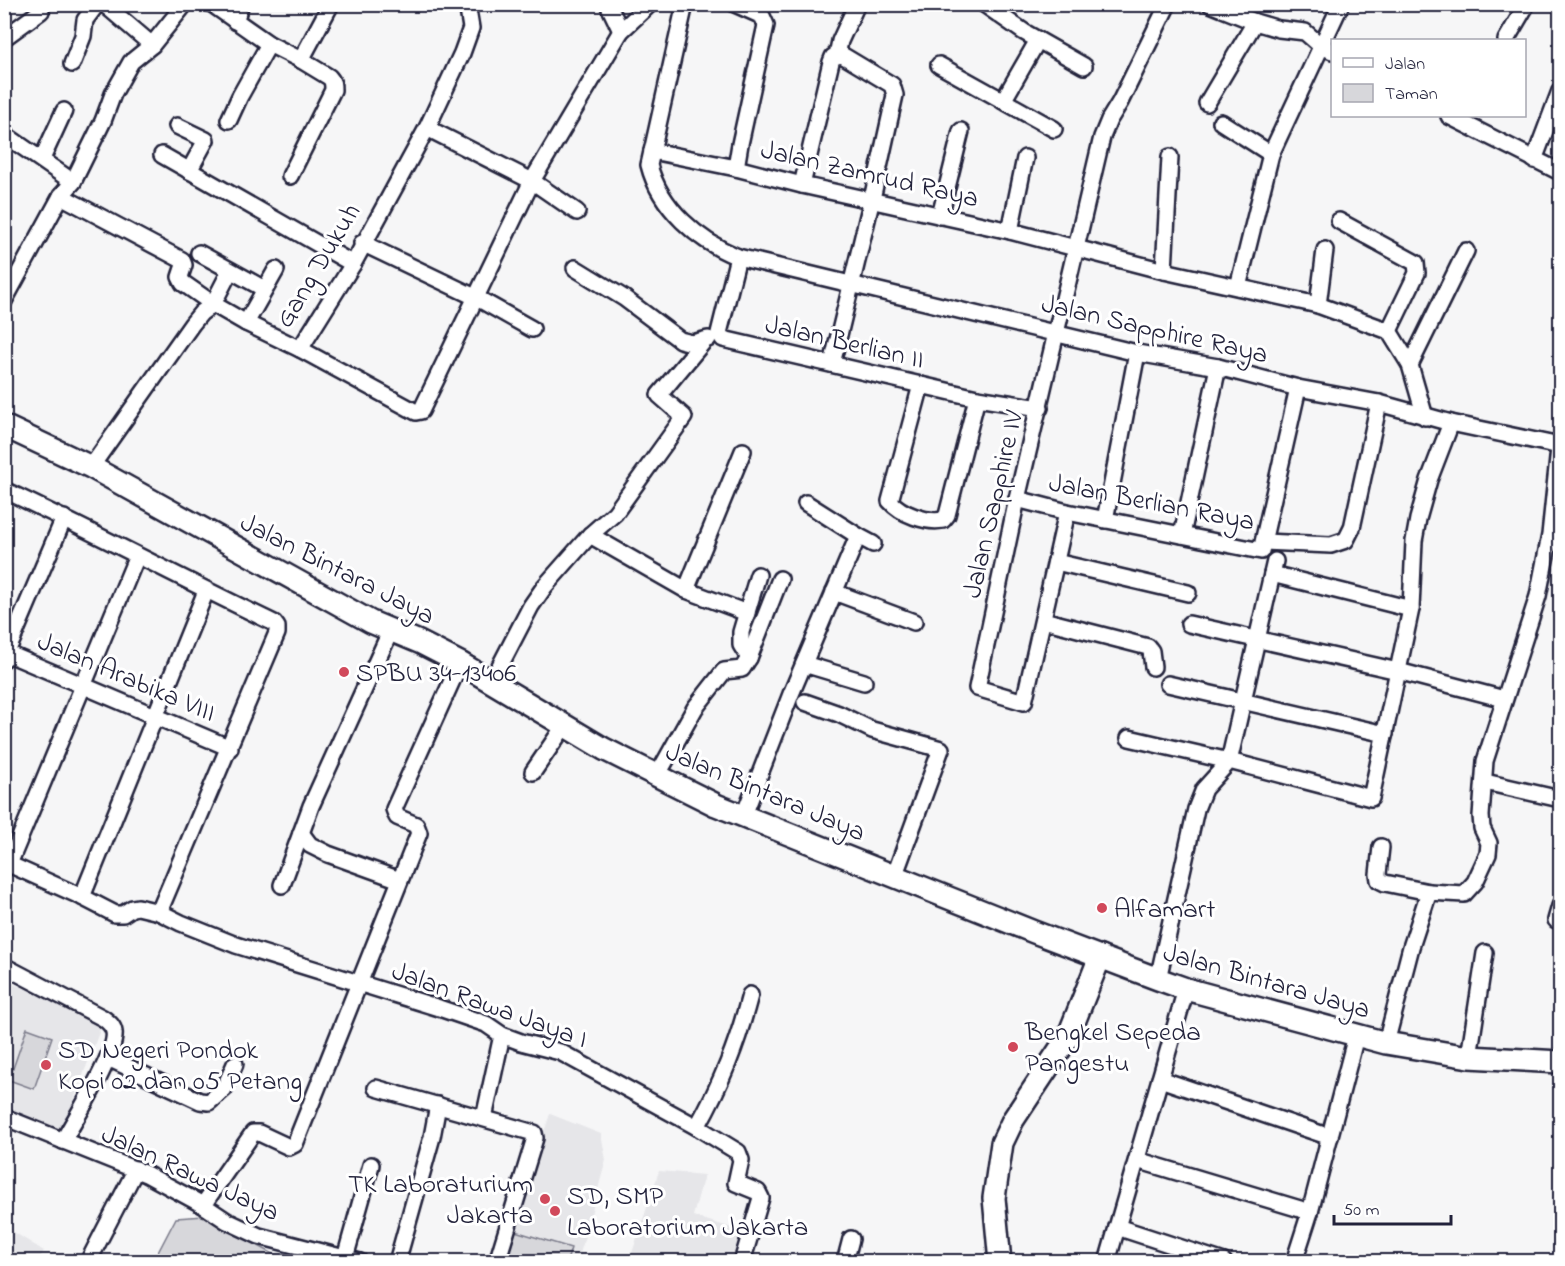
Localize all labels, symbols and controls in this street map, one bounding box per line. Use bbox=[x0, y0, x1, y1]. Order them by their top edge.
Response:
legend bbox=[1331, 39, 1526, 117]
text: Jalan bbox=[1385, 52, 1425, 78]
text: Taman bbox=[1385, 82, 1438, 108]
street label: Jalan Zamrud Raya bbox=[757, 131, 982, 219]
street label: Gang Dukuh bbox=[267, 197, 372, 336]
street label: Jalan Sapphire Raya bbox=[1037, 285, 1272, 375]
street label: Jalan Berlian II bbox=[761, 306, 928, 381]
street label: Jalan Sapphire IV bbox=[954, 407, 1035, 602]
street label: Jalan Berlian Raya bbox=[1045, 464, 1258, 543]
street label: Jalan Bintara Jaya bbox=[233, 504, 441, 636]
street label: Jalan Arabika VIII bbox=[31, 623, 221, 733]
place label: SPBU 34-13406 bbox=[356, 655, 516, 694]
marker: SPBU 34-13406 bbox=[337, 665, 351, 679]
street label: Jalan Bintara Jaya bbox=[659, 734, 871, 853]
place label: Alfamart bbox=[1114, 891, 1215, 930]
marker: Alfamart bbox=[1095, 901, 1109, 915]
street label: Jalan Bintara Jaya bbox=[1158, 934, 1375, 1031]
street label: Jalan Rawa Jaya I bbox=[386, 953, 593, 1060]
place label: Bengkel Sepeda Pangestu bbox=[1024, 1014, 1201, 1084]
place label: SD Negeri Pondok Kopi 02 dan 05 Petang bbox=[58, 1032, 302, 1102]
marker: Bengkel Sepeda Pangestu bbox=[1006, 1040, 1020, 1054]
marker: SD Negeri Pondok Kopi 02 dan 05 Petang bbox=[39, 1058, 53, 1072]
street label: Jalan Rawa Jaya bbox=[94, 1116, 286, 1233]
place label: TK Laboraturium Jakarta bbox=[348, 1166, 533, 1236]
place label: SD, SMP Laboratorium Jakarta bbox=[567, 1178, 808, 1248]
scale bar bbox=[1334, 1188, 1451, 1226]
marker: TK Laboraturium Jakarta bbox=[538, 1192, 552, 1206]
text: 50 m bbox=[1343, 1198, 1380, 1224]
marker: SD, SMP Laboratorium Jakarta bbox=[548, 1204, 562, 1218]

